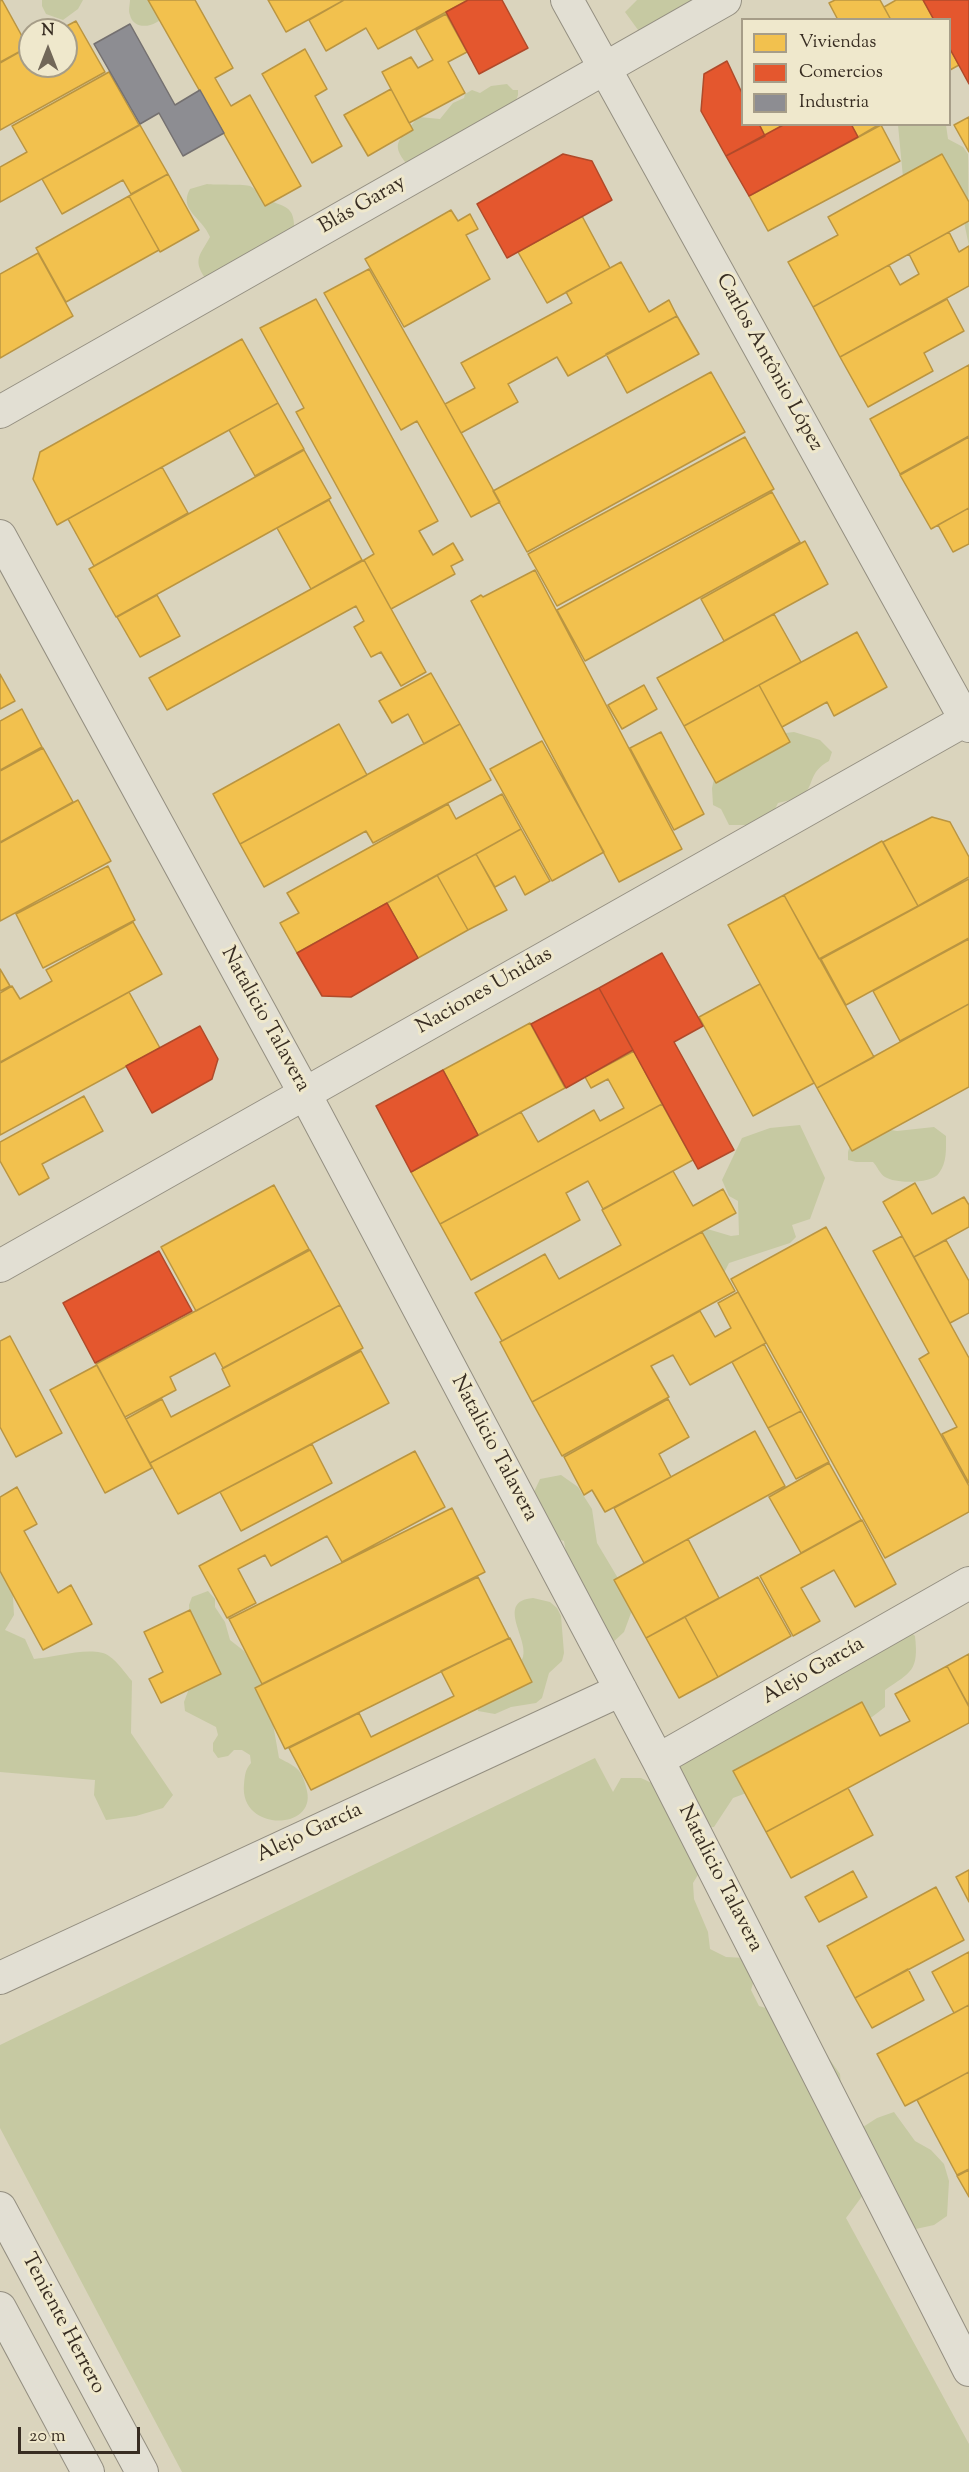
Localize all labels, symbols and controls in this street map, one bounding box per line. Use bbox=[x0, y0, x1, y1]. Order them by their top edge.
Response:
north arrow bbox=[18, 18, 78, 78]
legend bbox=[741, 18, 951, 126]
text: N bbox=[42, 20, 54, 43]
text: Viviendas bbox=[799, 30, 876, 56]
text: Comercios bbox=[799, 60, 883, 86]
text: Industria bbox=[799, 90, 869, 116]
street label: Blás Garay bbox=[315, 171, 411, 241]
street label: Carlos Antônio López bbox=[709, 270, 827, 456]
street label: Natalicio Talavera bbox=[214, 943, 314, 1097]
street label: Naciones Unidas bbox=[413, 943, 557, 1041]
street label: Natalicio Talavera bbox=[444, 1372, 542, 1526]
street label: Alejo García bbox=[758, 1633, 870, 1711]
street label: Alejo García bbox=[253, 1799, 367, 1869]
street label: Natalicio Talavera bbox=[671, 1801, 767, 1957]
street label: Teniente Herrero bbox=[14, 2249, 110, 2399]
scale bar bbox=[21, 2415, 142, 2453]
text: 20 m bbox=[29, 2424, 66, 2450]

